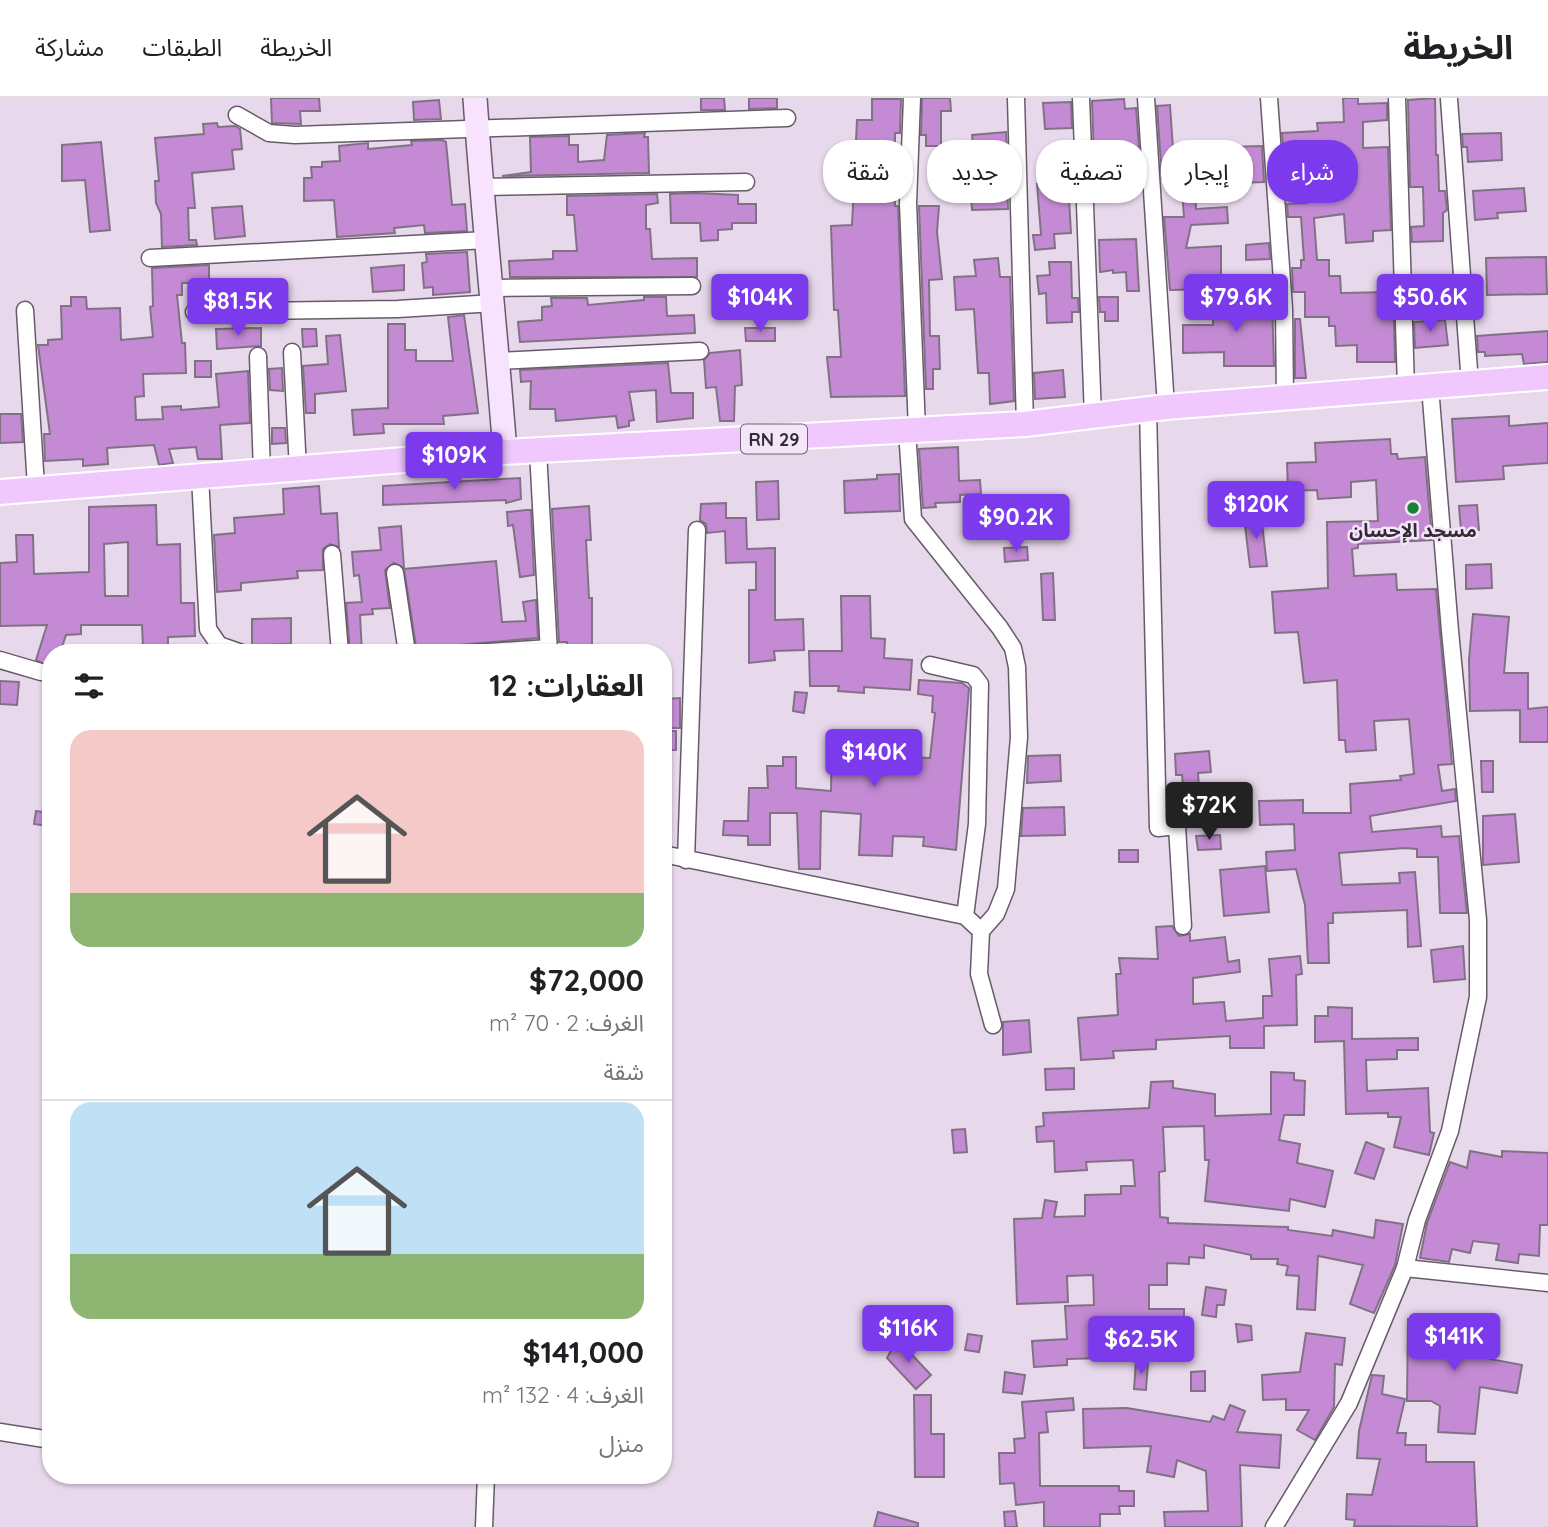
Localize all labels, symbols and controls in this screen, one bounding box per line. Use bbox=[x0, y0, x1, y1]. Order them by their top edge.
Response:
text: الخريطة bbox=[1403, 26, 1513, 67]
text: مشاركة bbox=[35, 32, 104, 62]
text: الطبقات bbox=[142, 32, 222, 62]
text: الخريطة bbox=[260, 32, 332, 62]
chip: شقة bbox=[823, 140, 913, 203]
chip: جديد bbox=[927, 140, 1022, 203]
chip: تصفية bbox=[1036, 140, 1147, 203]
chip: إيجار bbox=[1161, 140, 1253, 203]
chip: شراء bbox=[1267, 140, 1358, 203]
pin: $104K bbox=[711, 274, 809, 334]
pin: $79.6K bbox=[1179, 274, 1293, 334]
pin: $50.6K bbox=[1373, 274, 1487, 334]
pin: $81.5K bbox=[181, 278, 295, 338]
text: $104K bbox=[727, 282, 793, 311]
text: $79.6K bbox=[1200, 282, 1272, 311]
text: $50.6K bbox=[1393, 282, 1467, 311]
text: $81.5K bbox=[203, 286, 273, 315]
road number: RN 29 bbox=[741, 424, 807, 454]
pin: $109K bbox=[405, 432, 503, 492]
text: $109K bbox=[422, 440, 486, 469]
pin: $120K bbox=[1207, 482, 1305, 541]
text: $120K bbox=[1224, 489, 1288, 518]
pin: $90.2K bbox=[959, 494, 1073, 554]
marker: مسجد الإحسان bbox=[1405, 500, 1421, 516]
text: $90.2K bbox=[979, 502, 1053, 531]
place label: مسجد الإحسان bbox=[1349, 518, 1477, 543]
text: العقارات: 12 bbox=[489, 666, 644, 704]
icon: filters bbox=[70, 667, 108, 705]
pin: $140K bbox=[825, 730, 923, 789]
text: $140K bbox=[841, 737, 907, 766]
icon: home bbox=[294, 776, 420, 902]
pin: $72K bbox=[1168, 782, 1250, 842]
text: $72K bbox=[1182, 790, 1236, 819]
text: $72,000 bbox=[529, 961, 644, 999]
text: الغرف: 2 · 70 m² bbox=[489, 1008, 644, 1037]
text: شقة bbox=[603, 1057, 644, 1086]
icon: home bbox=[294, 1148, 420, 1274]
pin: $116K bbox=[859, 1306, 957, 1365]
text: $116K bbox=[878, 1313, 938, 1342]
pin: $141K bbox=[1405, 1314, 1503, 1373]
pin: $62.5K bbox=[1084, 1316, 1198, 1376]
text: $141K bbox=[1424, 1321, 1484, 1350]
text: $62.5K bbox=[1104, 1324, 1178, 1353]
text: $141,000 bbox=[523, 1333, 644, 1371]
text: الغرف: 4 · 132 m² bbox=[482, 1380, 644, 1409]
text: منزل bbox=[599, 1429, 644, 1458]

